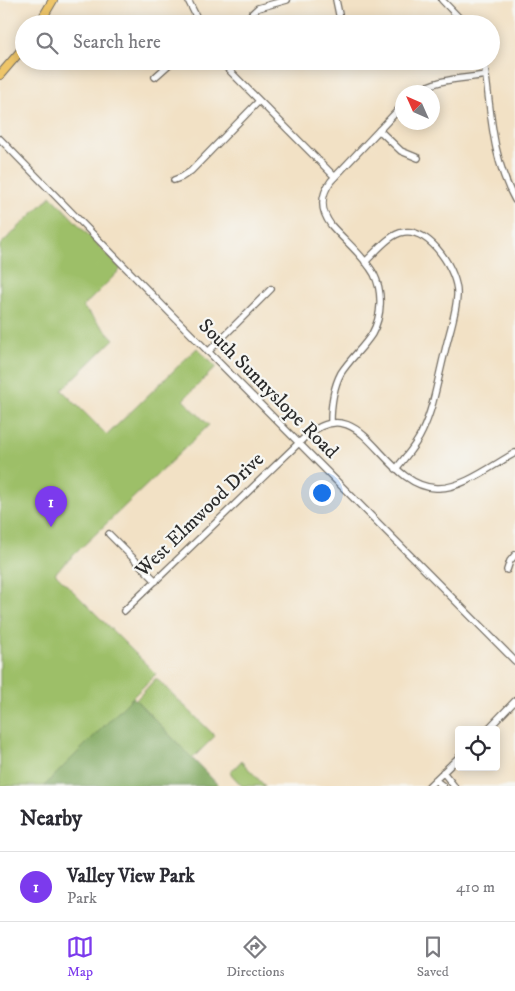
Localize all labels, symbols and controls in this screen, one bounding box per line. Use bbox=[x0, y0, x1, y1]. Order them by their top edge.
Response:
search box bbox=[15, 15, 500, 70]
icon: search bbox=[33, 29, 61, 57]
text: Search here bbox=[73, 31, 161, 54]
north arrow bbox=[395, 85, 440, 130]
street label: South Sunnyslope Road bbox=[193, 314, 343, 464]
street label: West Elmwood Drive bbox=[130, 447, 270, 583]
your location bbox=[309, 480, 335, 506]
pin: 1 bbox=[35, 486, 67, 527]
map controls bbox=[455, 726, 500, 771]
button: locate bbox=[455, 726, 500, 771]
text: Nearby bbox=[20, 806, 82, 832]
text: Valley View Park bbox=[67, 865, 195, 888]
text: 1 bbox=[33, 877, 39, 897]
text: 410 m bbox=[456, 877, 495, 897]
text: Park bbox=[67, 888, 97, 908]
tab: Map bbox=[66, 933, 94, 981]
tab: Directions bbox=[226, 933, 284, 981]
tab: Saved bbox=[417, 933, 449, 981]

